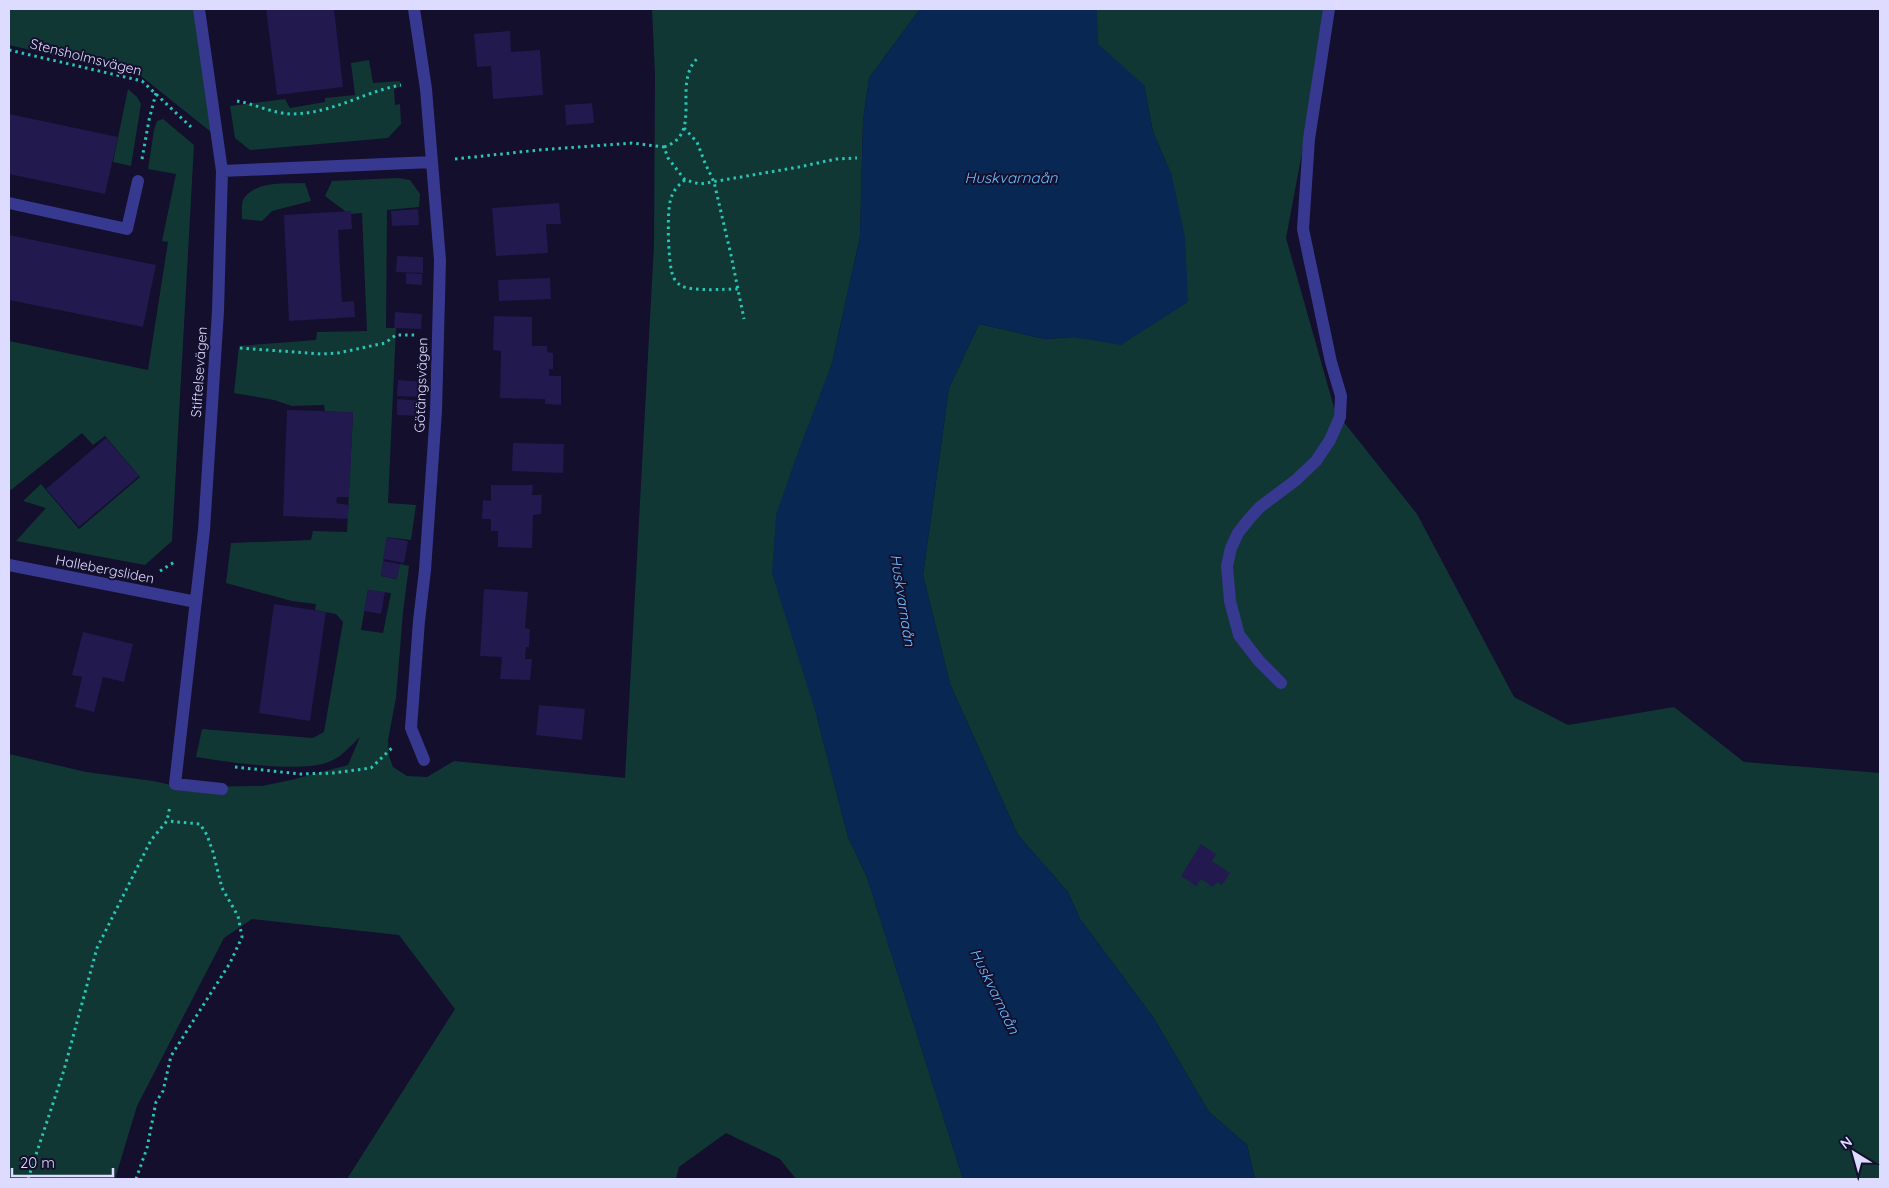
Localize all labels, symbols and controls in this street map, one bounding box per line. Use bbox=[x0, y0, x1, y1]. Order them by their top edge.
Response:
street label: Stensholmsvägen bbox=[28, 34, 144, 80]
water label: Huskvarnaån bbox=[965, 168, 1058, 187]
street label: Stiftelsevägen bbox=[187, 326, 211, 418]
street label: Götängsvägen bbox=[410, 337, 432, 433]
street label: Hallebergsliden bbox=[54, 551, 156, 587]
water label: Huskvarnaån bbox=[886, 553, 920, 648]
water label: Huskvarnaån bbox=[966, 945, 1024, 1037]
north arrow bbox=[1829, 1128, 1879, 1178]
text: N bbox=[1837, 1132, 1856, 1153]
scale bar bbox=[12, 1146, 114, 1178]
text: 20 m bbox=[20, 1153, 55, 1172]

